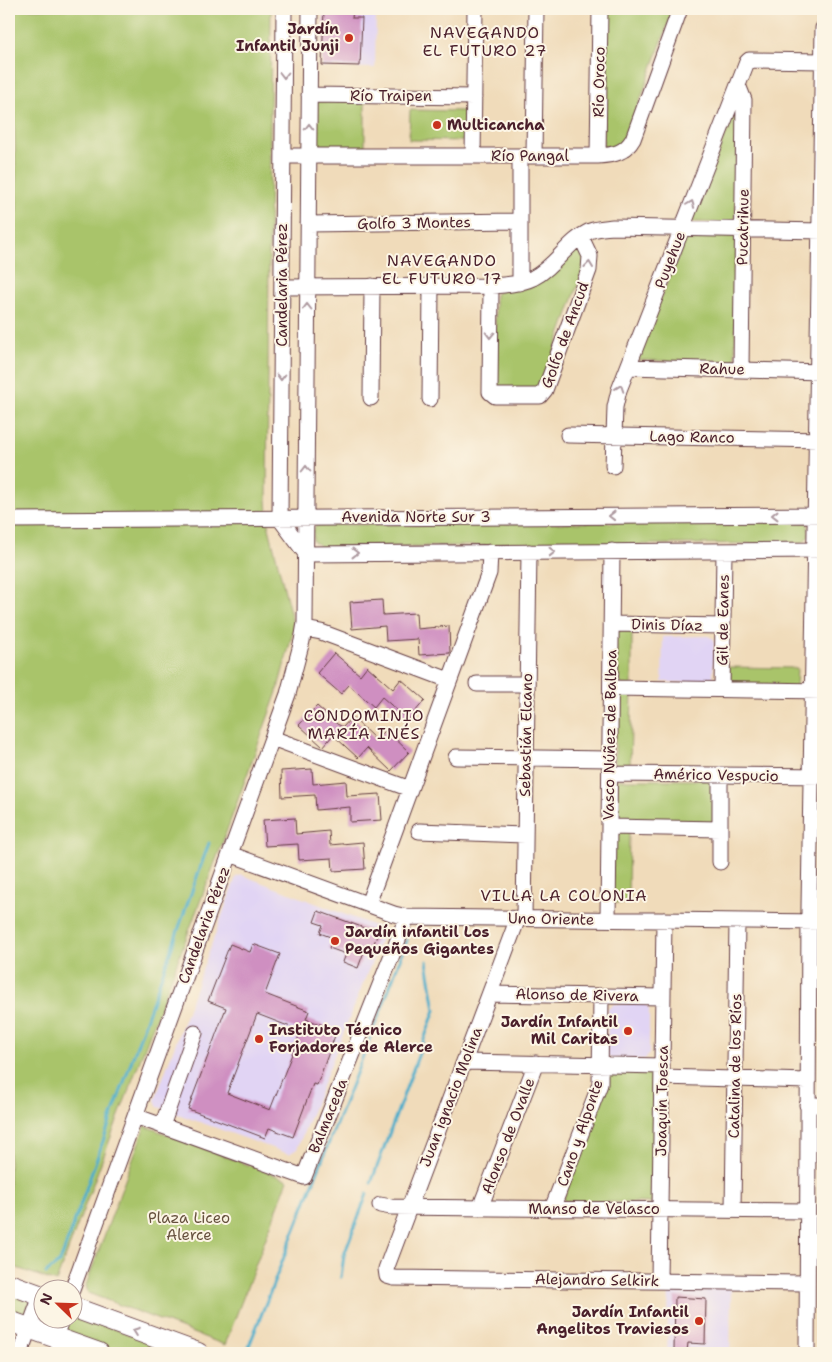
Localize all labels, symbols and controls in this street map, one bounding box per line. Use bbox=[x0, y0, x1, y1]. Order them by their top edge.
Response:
place label: Jardín Infantil Junji bbox=[236, 19, 339, 56]
district label: NAVEGANDO EL FUTURO 27 bbox=[423, 22, 547, 61]
marker: Jardín Infantil Junji bbox=[343, 32, 355, 44]
street label: Río Oroco bbox=[588, 46, 610, 118]
one-way arrow bbox=[279, 72, 289, 79]
street label: Río Traipen bbox=[350, 86, 432, 106]
place label: Multicancha bbox=[447, 115, 545, 135]
marker: Multicancha bbox=[431, 119, 443, 131]
one-way arrow bbox=[304, 123, 314, 130]
street label: Río Pangal bbox=[491, 146, 569, 166]
street label: Pucatrihue bbox=[732, 189, 754, 265]
one-way arrow bbox=[685, 200, 696, 209]
street label: Golfo 3 Montes bbox=[357, 212, 471, 234]
street label: Candelaria Pérez bbox=[272, 223, 292, 347]
street label: Puyehue bbox=[650, 228, 690, 292]
district label: NAVEGANDO EL FUTURO 17 bbox=[382, 250, 502, 289]
one-way arrow bbox=[583, 261, 594, 269]
street label: Golfo de Ancud bbox=[536, 278, 594, 391]
one-way arrow bbox=[302, 303, 312, 310]
one-way arrow bbox=[485, 331, 496, 339]
street label: Rahue bbox=[699, 359, 745, 379]
one-way arrow bbox=[276, 374, 286, 382]
one-way arrow bbox=[614, 384, 624, 393]
street label: Lago Ranco bbox=[649, 426, 735, 448]
one-way arrow bbox=[301, 465, 311, 473]
street label: Avenida Norte Sur 3 bbox=[341, 507, 491, 527]
one-way arrow bbox=[770, 510, 778, 520]
one-way arrow bbox=[608, 511, 616, 521]
one-way arrow bbox=[548, 547, 556, 557]
one-way arrow bbox=[351, 548, 359, 558]
street label: Gil de Eanes bbox=[712, 574, 734, 666]
street label: Dinis Díaz bbox=[631, 614, 703, 636]
street label: Vasco Núñez de Balboa bbox=[599, 649, 622, 821]
street label: Sebastián Elcano bbox=[515, 673, 537, 797]
district label: CONDOMINIO MARÍA INÉS bbox=[303, 705, 425, 744]
street label: Américo Vespucio bbox=[653, 764, 779, 786]
street label: Candelaria Pérez bbox=[173, 863, 235, 987]
district label: VILLA LA COLONIA bbox=[480, 885, 648, 906]
street label: Uno Oriente bbox=[508, 908, 594, 930]
place label: Jardín infantil Los Pequeños Gigantes bbox=[345, 922, 494, 959]
marker: Jardín infantil Los Pequeños Gigantes bbox=[329, 935, 341, 947]
street label: Alonso de Rivera bbox=[515, 984, 640, 1006]
street label: Catalina de los Ríos bbox=[724, 993, 746, 1139]
place label: Jardín Infantil Mil Caritas bbox=[501, 1012, 618, 1049]
place label: Instituto Técnico Forjadores de Alerce bbox=[269, 1020, 433, 1057]
street label: Juan ignacio Molina bbox=[415, 1024, 487, 1170]
marker: Jardín Infantil Mil Caritas bbox=[622, 1025, 634, 1037]
marker: Instituto Técnico Forjadores de Alerce bbox=[253, 1033, 265, 1045]
street label: Joaquín Toesca bbox=[651, 1044, 673, 1157]
street label: Balmaceda bbox=[304, 1075, 352, 1156]
street label: Alonso de Ovalle bbox=[477, 1075, 539, 1197]
street label: Cano y Alponte bbox=[552, 1077, 608, 1189]
street label: Manso de Velasco bbox=[528, 1199, 660, 1219]
park label: Plaza Liceo Alerce bbox=[148, 1208, 230, 1245]
street label: Alejandro Selkirk bbox=[535, 1269, 659, 1291]
north arrow bbox=[32, 1280, 82, 1330]
text: N bbox=[36, 1290, 56, 1308]
place label: Jardín Infantil Angelitos Traviesos bbox=[536, 1302, 689, 1339]
marker: Jardín Infantil Angelitos Traviesos bbox=[693, 1315, 705, 1327]
one-way arrow bbox=[132, 1327, 141, 1337]

